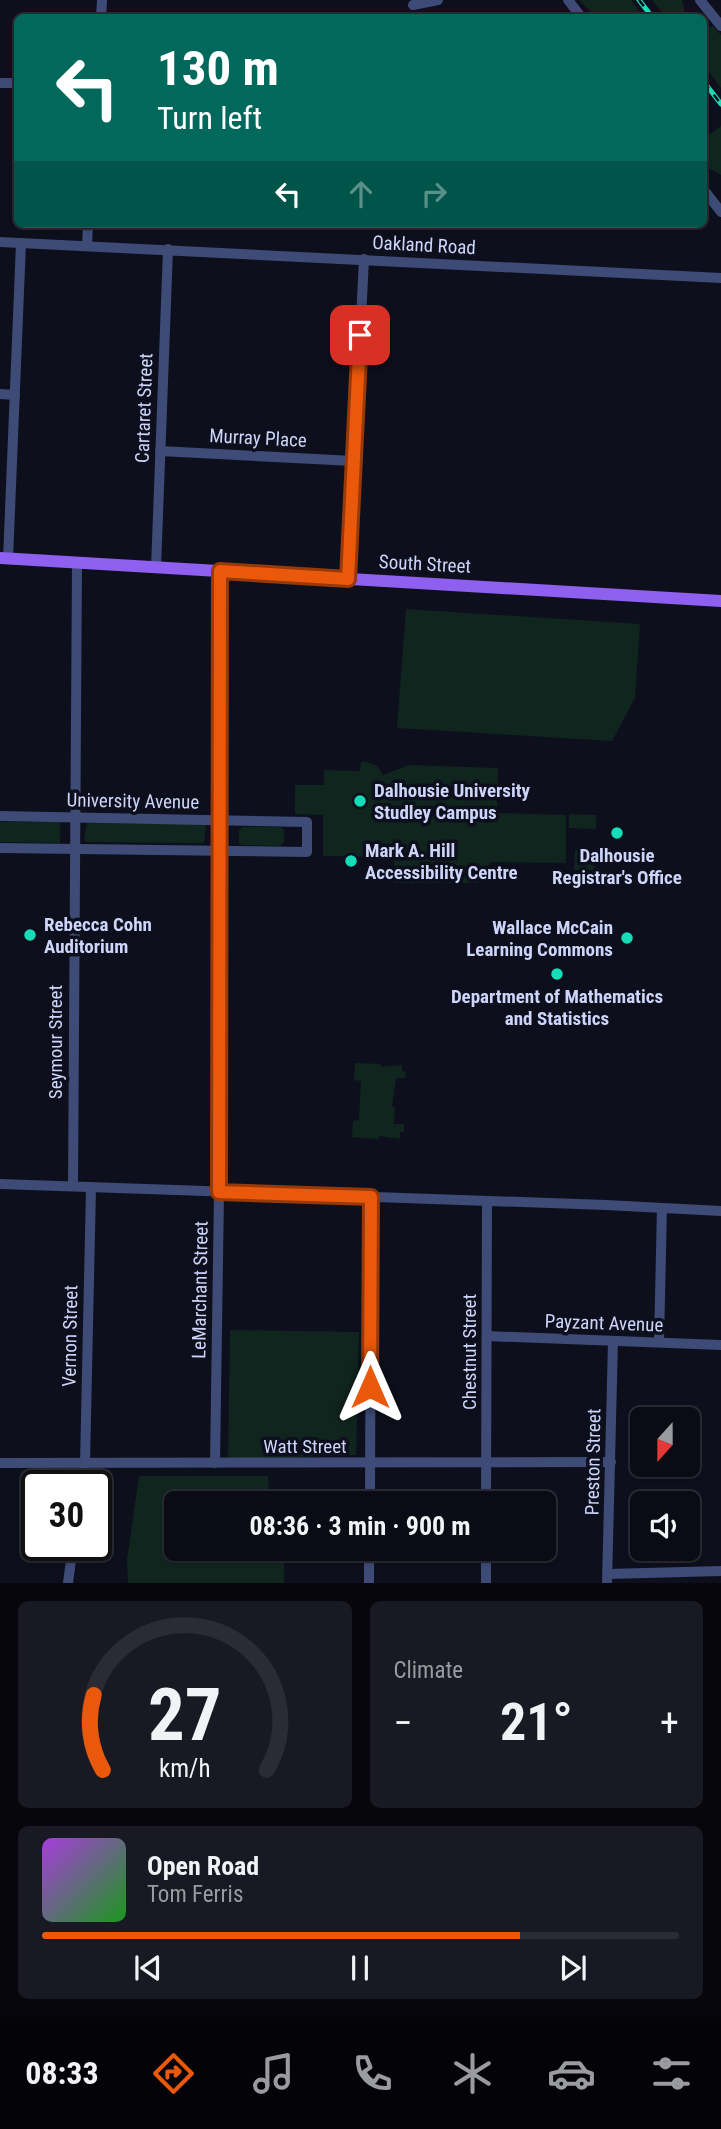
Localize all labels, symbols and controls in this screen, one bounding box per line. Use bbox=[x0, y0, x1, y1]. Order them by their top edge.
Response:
text: 130 m bbox=[157, 40, 279, 97]
icon: left bbox=[42, 42, 133, 133]
text: Turn left bbox=[157, 99, 262, 137]
icon: left bbox=[269, 175, 307, 213]
icon: ahead bbox=[342, 175, 380, 213]
icon: right bbox=[415, 175, 453, 213]
street label: Oakland Road bbox=[372, 231, 476, 259]
pin bbox=[330, 305, 390, 365]
icon: arrive bbox=[341, 316, 379, 354]
street label: Cartaret Street bbox=[131, 353, 157, 463]
street label: Murray Place bbox=[209, 424, 307, 452]
street label: South Street bbox=[378, 550, 472, 578]
place label: Dalhousie University Studley Campus bbox=[374, 779, 531, 824]
street label: University Avenue bbox=[67, 788, 200, 814]
marker: Dalhousie University Studley Campus bbox=[352, 793, 368, 809]
marker: Dalhousie Registrar's Office bbox=[609, 825, 625, 841]
place label: Mark A. Hill Accessibility Centre bbox=[365, 839, 518, 884]
place label: Dalhousie Registrar's Office bbox=[552, 844, 682, 889]
marker: Mark A. Hill Accessibility Centre bbox=[343, 853, 359, 869]
place label: Rebecca Cohn Auditorium bbox=[44, 913, 152, 958]
place label: Wallace McCain Learning Commons bbox=[466, 916, 613, 961]
marker: Rebecca Cohn Auditorium bbox=[22, 927, 38, 943]
marker: Wallace McCain Learning Commons bbox=[619, 930, 635, 946]
marker: Department of Mathematics and Statistics bbox=[549, 966, 565, 982]
street label: Seymour Street bbox=[44, 985, 67, 1099]
place label: Department of Mathematics and Statistics bbox=[451, 985, 663, 1030]
street label: LeMarchant Street bbox=[187, 1221, 213, 1359]
street label: Vernon Street bbox=[58, 1285, 82, 1387]
street label: Chestnut Street bbox=[458, 1294, 481, 1410]
street label: Payzant Avenue bbox=[544, 1309, 664, 1337]
position arrow bbox=[333, 1350, 407, 1424]
north arrow bbox=[630, 1407, 700, 1477]
map controls bbox=[630, 1407, 700, 1561]
street label: Preston Street bbox=[581, 1408, 605, 1516]
street label: Watt Street bbox=[263, 1435, 347, 1458]
speed limit sign: 30 bbox=[21, 1470, 112, 1561]
button: sound bbox=[630, 1491, 700, 1561]
text: 08:36 · 3 min · 900 m bbox=[250, 1511, 470, 1541]
text: Climate bbox=[394, 1657, 463, 1684]
text: 27 bbox=[148, 1673, 222, 1759]
text: 21° bbox=[500, 1692, 573, 1753]
text: − bbox=[394, 1701, 413, 1745]
text: + bbox=[660, 1701, 679, 1745]
text: km/h bbox=[159, 1754, 210, 1783]
text: Open Road bbox=[147, 1851, 259, 1881]
text: Tom Ferris bbox=[147, 1881, 243, 1908]
icon: previous bbox=[129, 1949, 167, 1987]
icon: pause bbox=[341, 1949, 379, 1987]
icon: next bbox=[554, 1949, 592, 1987]
icon: directions bbox=[149, 2049, 198, 2098]
icon: music bbox=[249, 2049, 298, 2098]
icon: phone bbox=[348, 2049, 397, 2098]
icon: climate bbox=[448, 2049, 497, 2098]
icon: car bbox=[547, 2049, 596, 2098]
icon: filters bbox=[647, 2049, 696, 2098]
text: 08:33 bbox=[25, 2054, 99, 2092]

